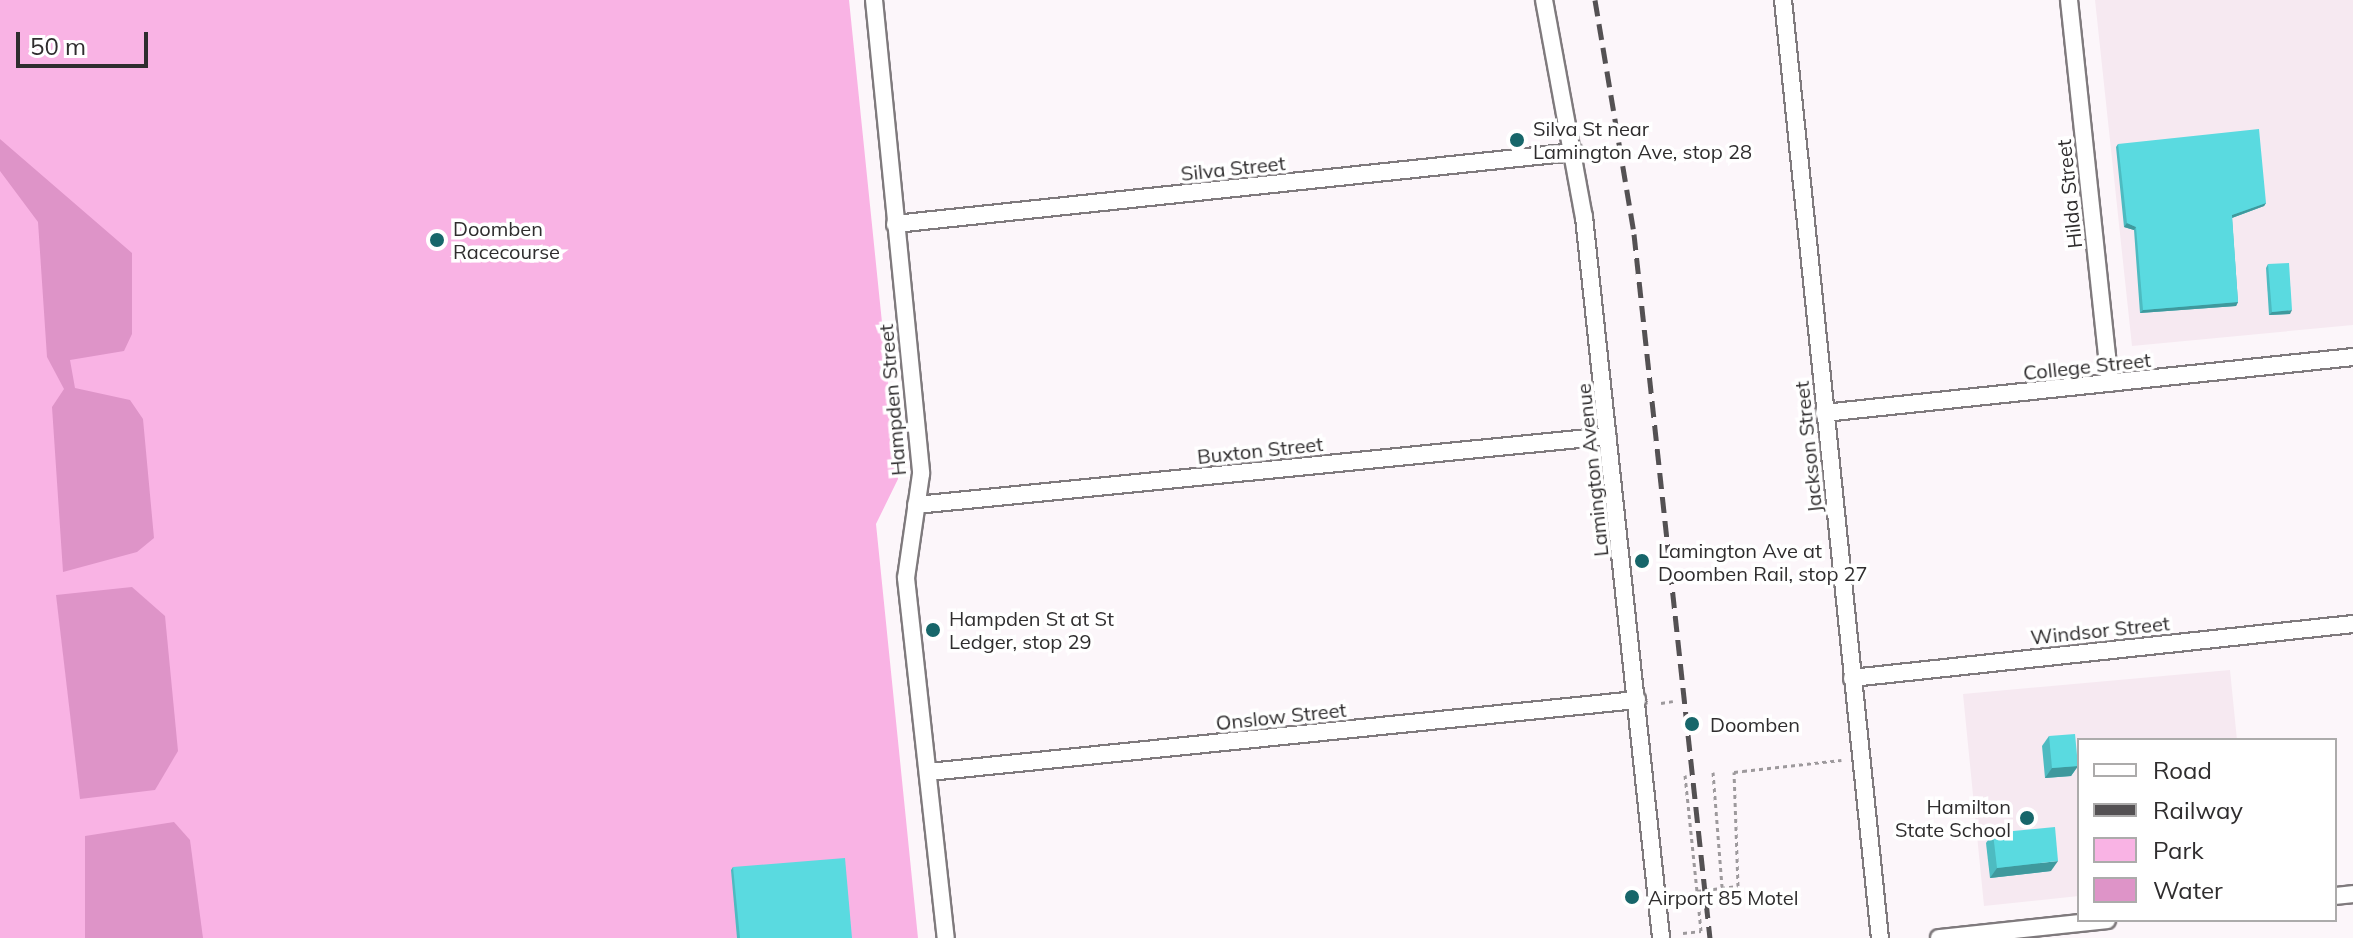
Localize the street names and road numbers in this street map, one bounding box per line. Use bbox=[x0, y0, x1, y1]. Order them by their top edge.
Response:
street label: Hilda Street bbox=[2051, 138, 2087, 250]
street label: Silva Street bbox=[1180, 151, 1286, 185]
street label: Hampden Street bbox=[873, 323, 911, 477]
street label: College Street bbox=[2022, 347, 2152, 385]
street label: Jackson Street bbox=[1789, 380, 1827, 514]
street label: Lamington Avenue bbox=[1571, 382, 1613, 558]
street label: Buxton Street bbox=[1196, 431, 1324, 469]
street label: Windsor Street bbox=[2029, 611, 2171, 649]
street label: Onslow Street bbox=[1215, 697, 1347, 735]

